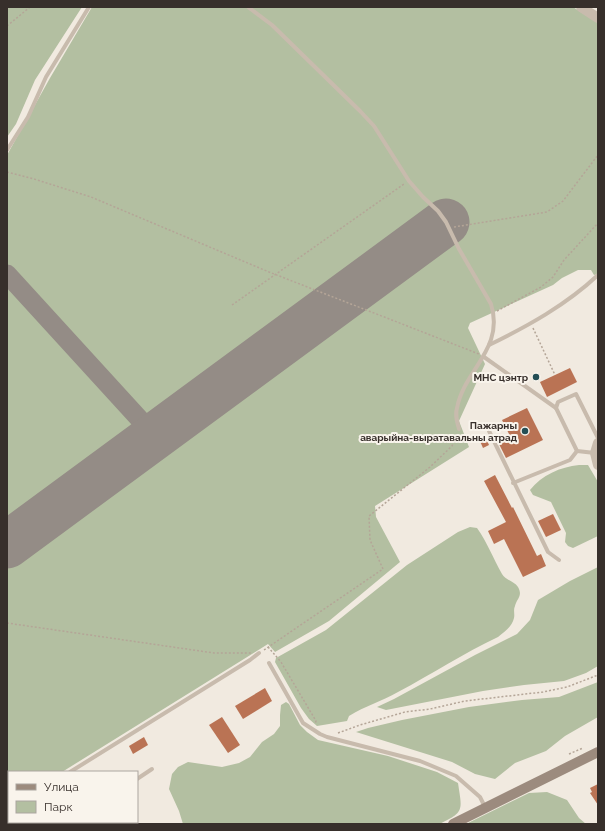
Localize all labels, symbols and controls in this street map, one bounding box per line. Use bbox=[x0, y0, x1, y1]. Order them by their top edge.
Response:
place label: МНС цэнтр bbox=[473, 372, 529, 383]
marker: МНС цэнтр bbox=[531, 372, 541, 382]
place label: Пажарны аварыйна-выратавальны атрад bbox=[360, 420, 518, 443]
marker: Пажарны аварыйна-выратавальны атрад bbox=[520, 426, 530, 436]
legend bbox=[8, 771, 138, 823]
text: Улица bbox=[44, 780, 79, 794]
text: Парк bbox=[44, 800, 73, 814]

